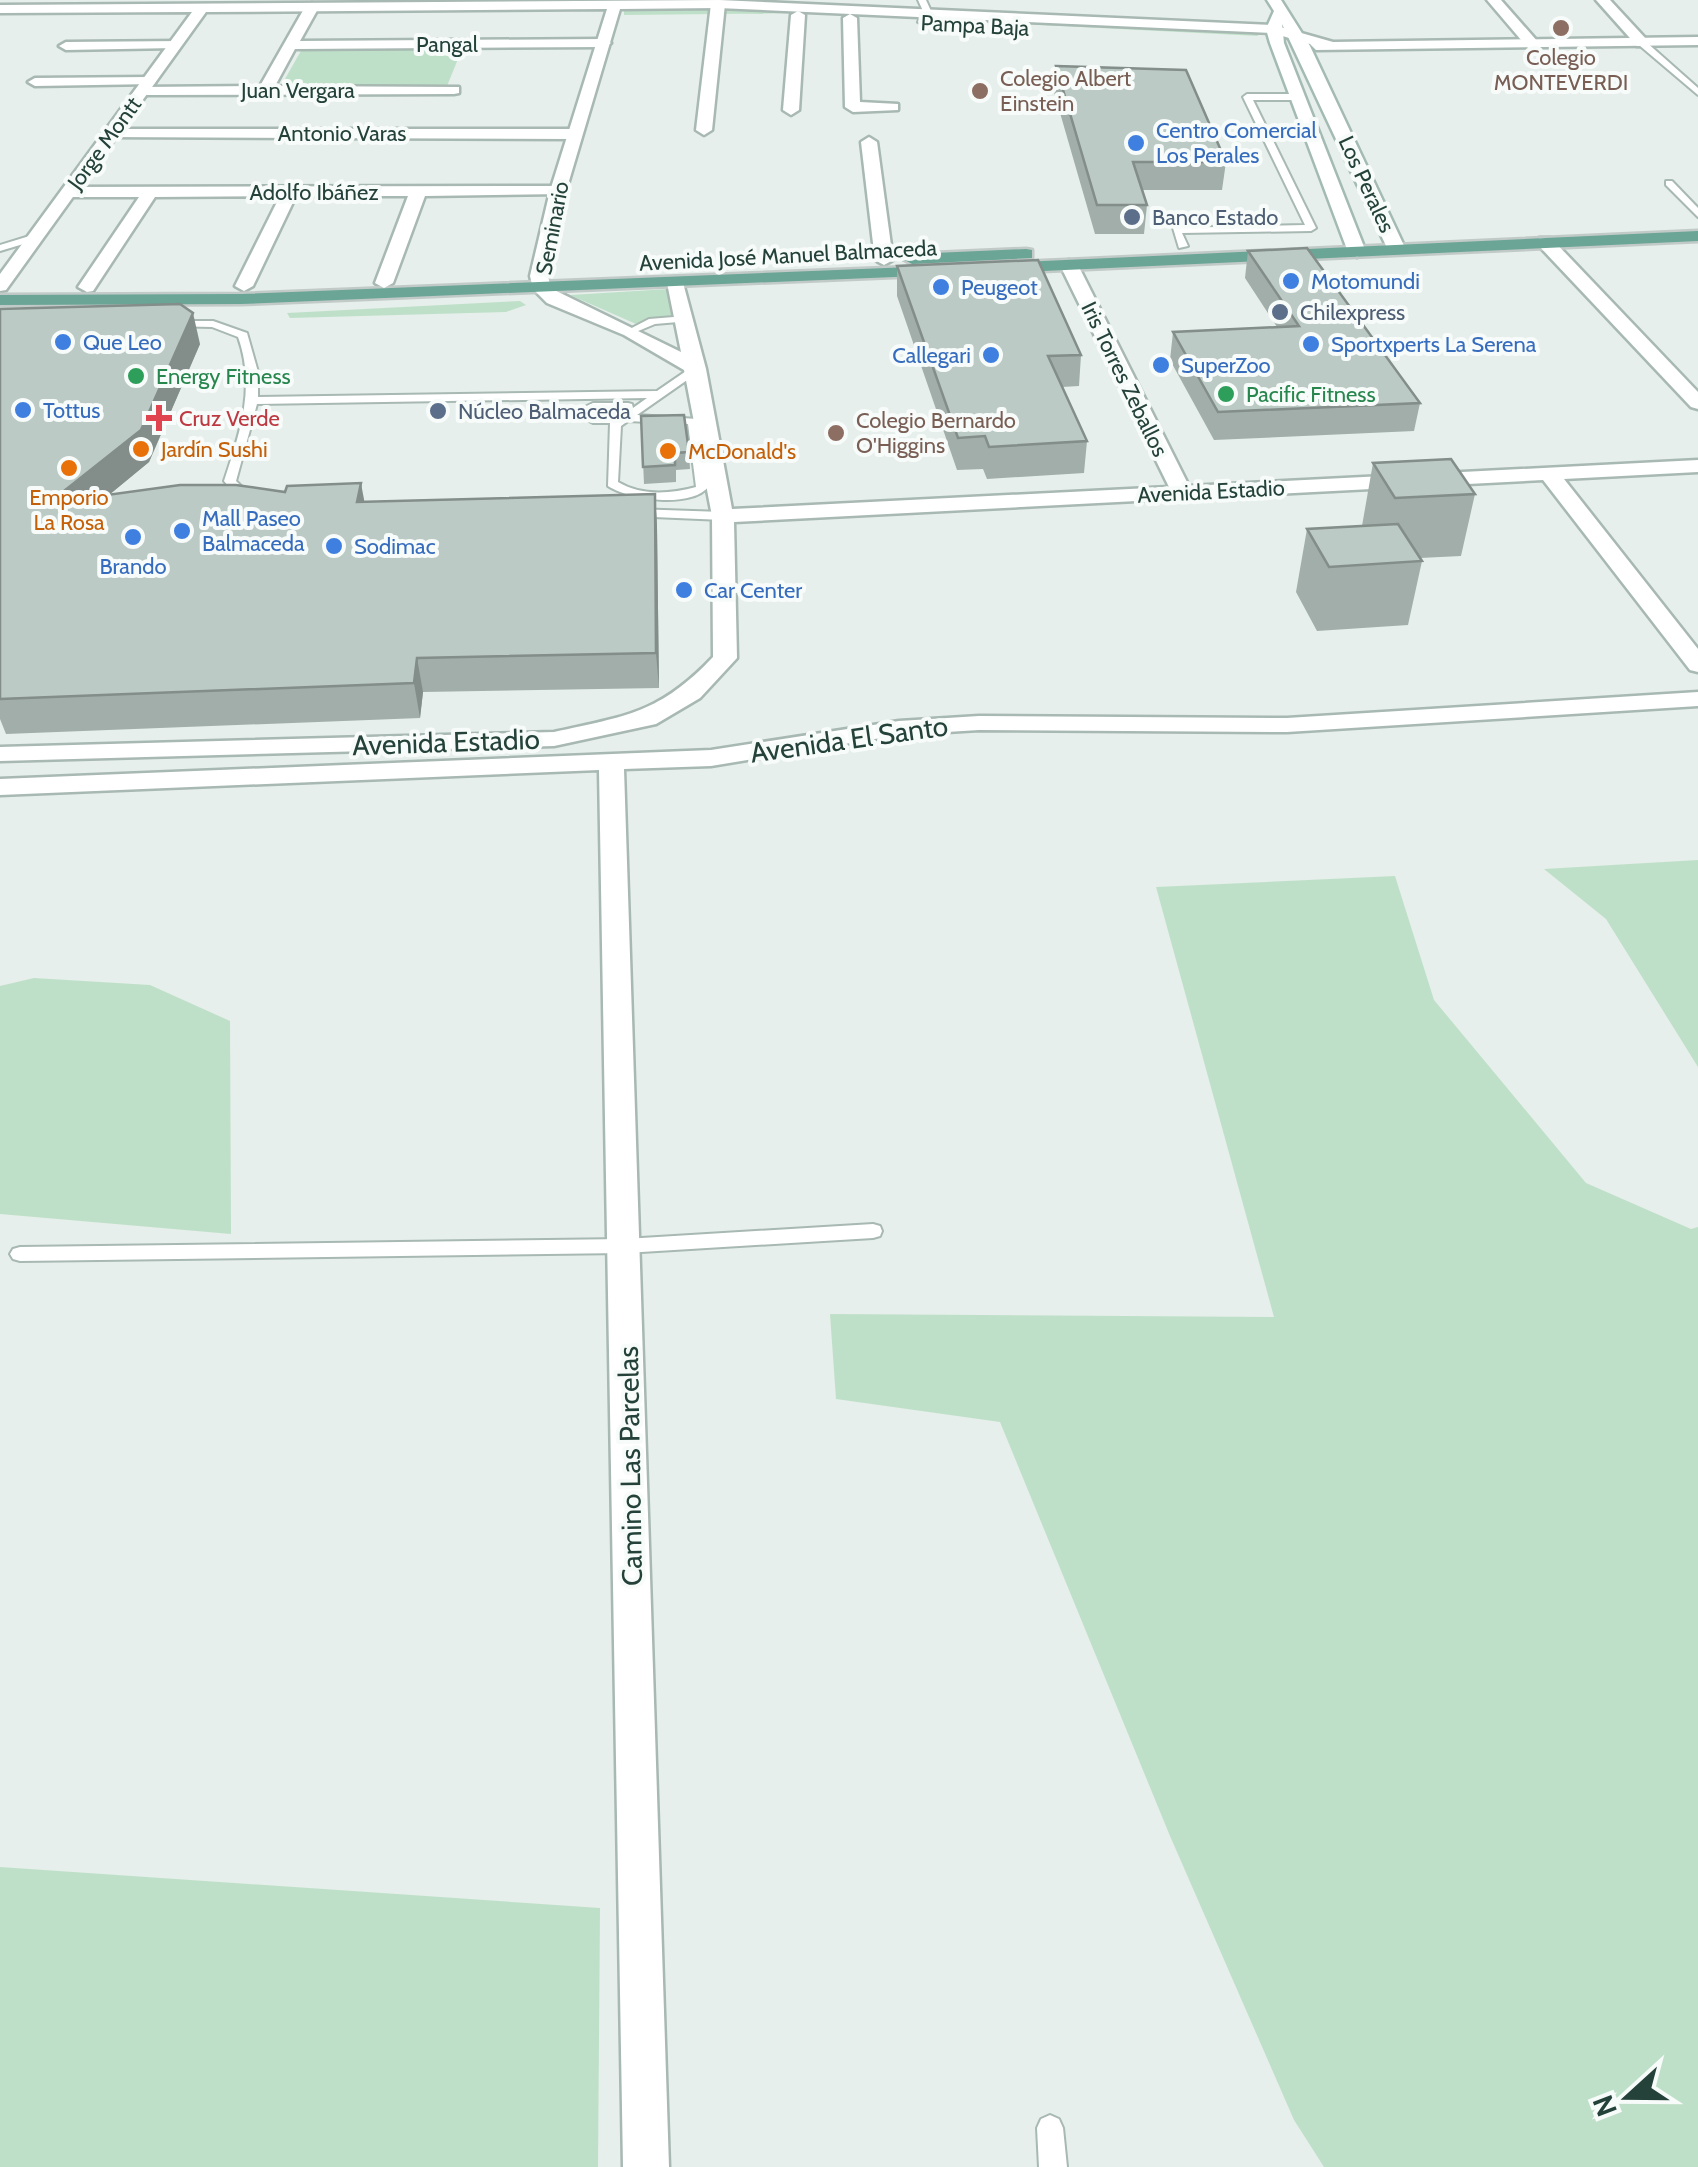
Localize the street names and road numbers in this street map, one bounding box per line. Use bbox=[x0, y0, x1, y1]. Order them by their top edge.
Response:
street label: Pampa Baja bbox=[920, 9, 1030, 42]
street label: Pangal bbox=[416, 31, 479, 58]
street label: Juan Vergara bbox=[240, 77, 355, 104]
street label: Jorge Montt bbox=[61, 91, 147, 196]
street label: Antonio Varas bbox=[278, 120, 406, 147]
street label: Los Perales bbox=[1332, 132, 1401, 237]
street label: Adolfo Ibáñez bbox=[249, 179, 379, 206]
street label: Seminario bbox=[530, 179, 575, 277]
street label: Avenida José Manuel Balmaceda bbox=[638, 234, 938, 277]
street label: Iris Torres Zeballos bbox=[1075, 297, 1174, 461]
street label: Avenida Estadio bbox=[1137, 474, 1285, 509]
street label: Avenida El Santo bbox=[748, 708, 950, 770]
street label: Avenida Estadio bbox=[352, 722, 540, 762]
street label: Camino Las Parcelas bbox=[611, 1346, 649, 1586]

